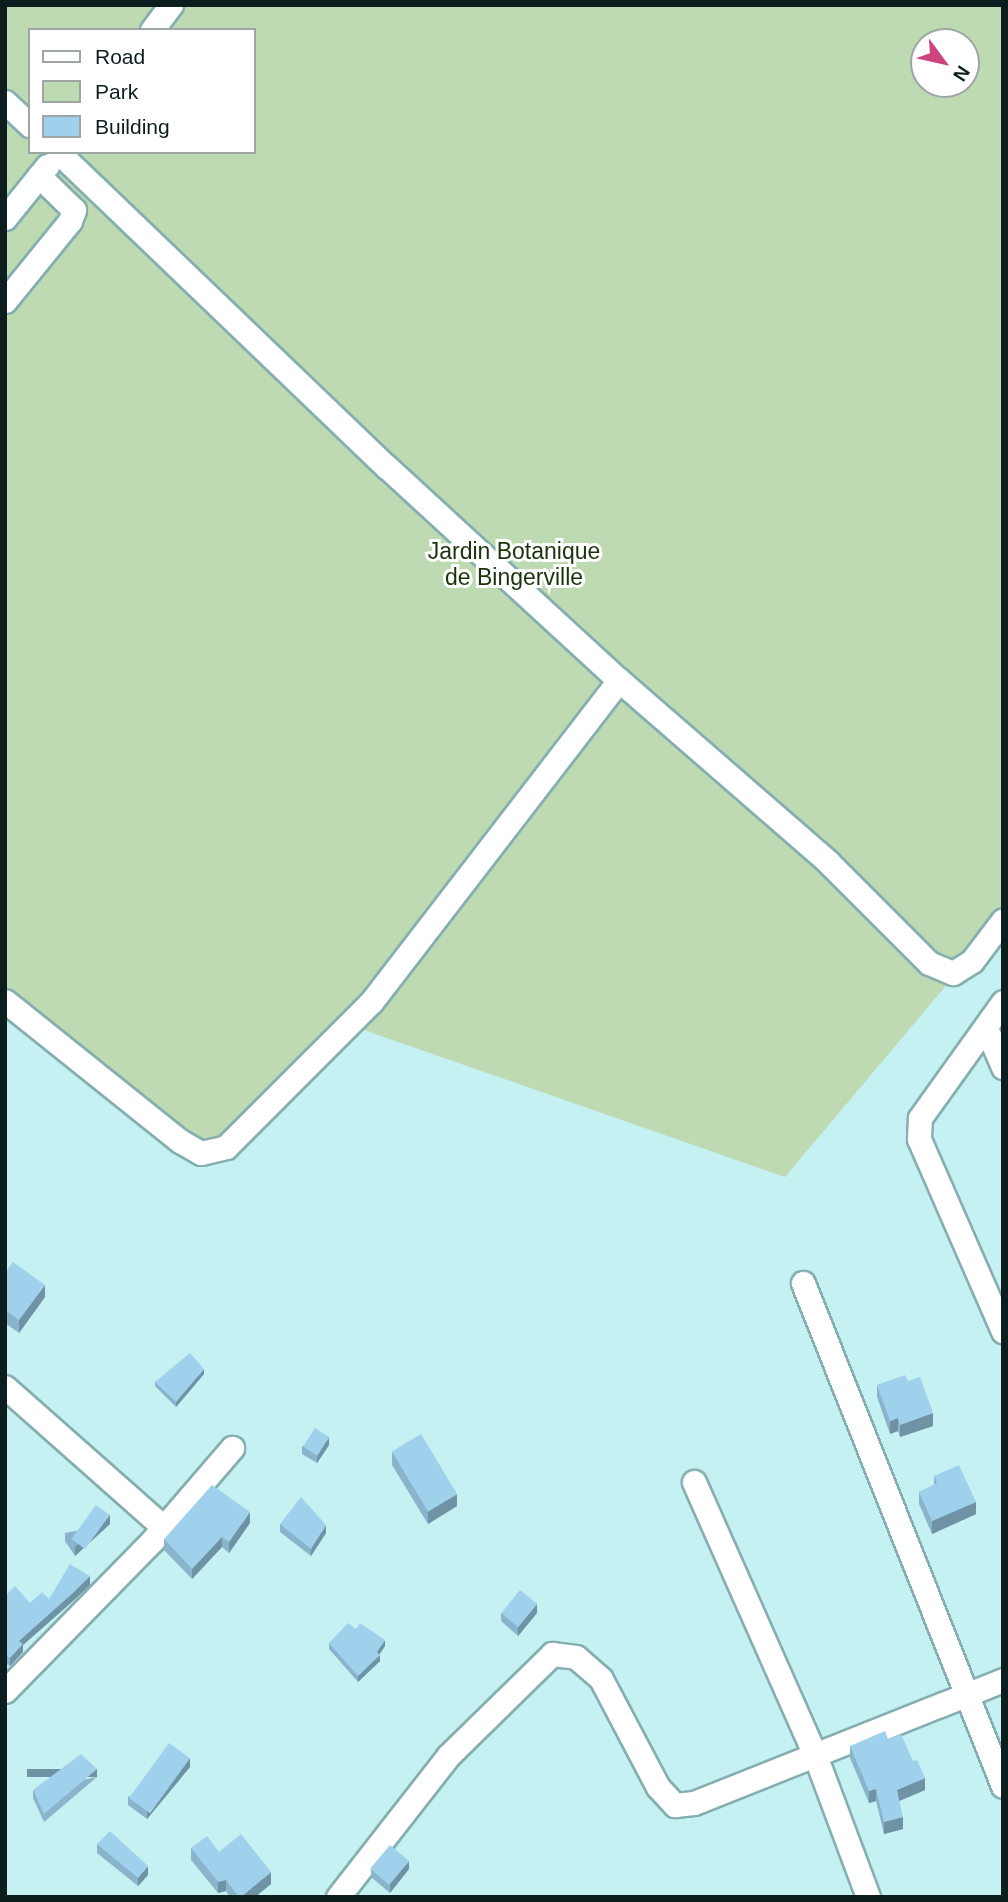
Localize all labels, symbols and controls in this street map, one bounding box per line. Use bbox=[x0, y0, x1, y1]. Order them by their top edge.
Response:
legend bbox=[28, 28, 256, 154]
north arrow bbox=[910, 28, 980, 98]
text: Road bbox=[95, 45, 145, 68]
text: N bbox=[949, 62, 974, 85]
text: Park bbox=[95, 80, 138, 103]
text: Building bbox=[95, 115, 170, 138]
park label: Jardin Botanique de Bingerville bbox=[428, 537, 600, 591]

